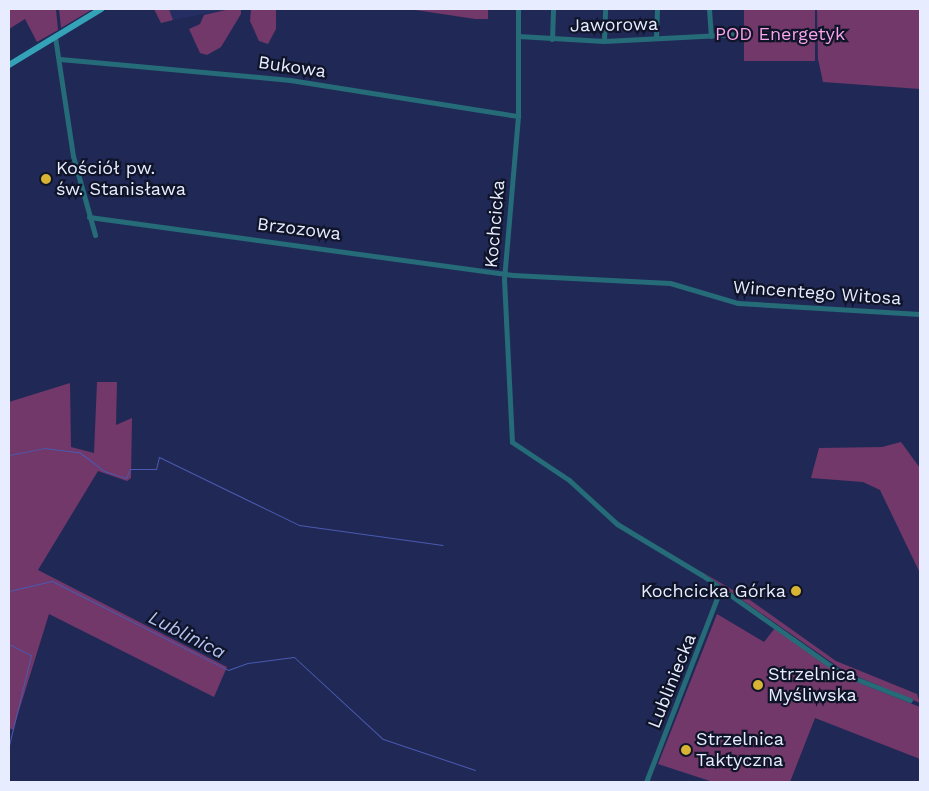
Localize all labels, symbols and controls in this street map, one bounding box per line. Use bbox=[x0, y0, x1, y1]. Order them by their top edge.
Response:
street label: Jaworowa bbox=[570, 13, 658, 37]
park label: POD Energetyk bbox=[715, 23, 845, 45]
street label: Bukowa bbox=[257, 52, 327, 82]
place label: Kościół pw. św. Stanisława bbox=[56, 158, 186, 200]
marker: Kościół pw. św. Stanisława bbox=[40, 173, 52, 185]
street label: Kochcicka bbox=[480, 179, 510, 269]
street label: Brzozowa bbox=[256, 213, 342, 245]
street label: Wincentego Witosa bbox=[732, 276, 902, 310]
place label: Kochcicka Górka bbox=[640, 580, 786, 602]
marker: Kochcicka Górka bbox=[790, 585, 802, 597]
water label: Lublinica bbox=[145, 606, 229, 664]
street label: Lubliniecka bbox=[643, 631, 701, 731]
place label: Strzelnica Myśliwska bbox=[768, 664, 857, 706]
marker: Strzelnica Myśliwska bbox=[752, 679, 764, 691]
place label: Strzelnica Taktyczna bbox=[696, 729, 784, 772]
marker: Strzelnica Taktyczna bbox=[680, 744, 692, 756]

